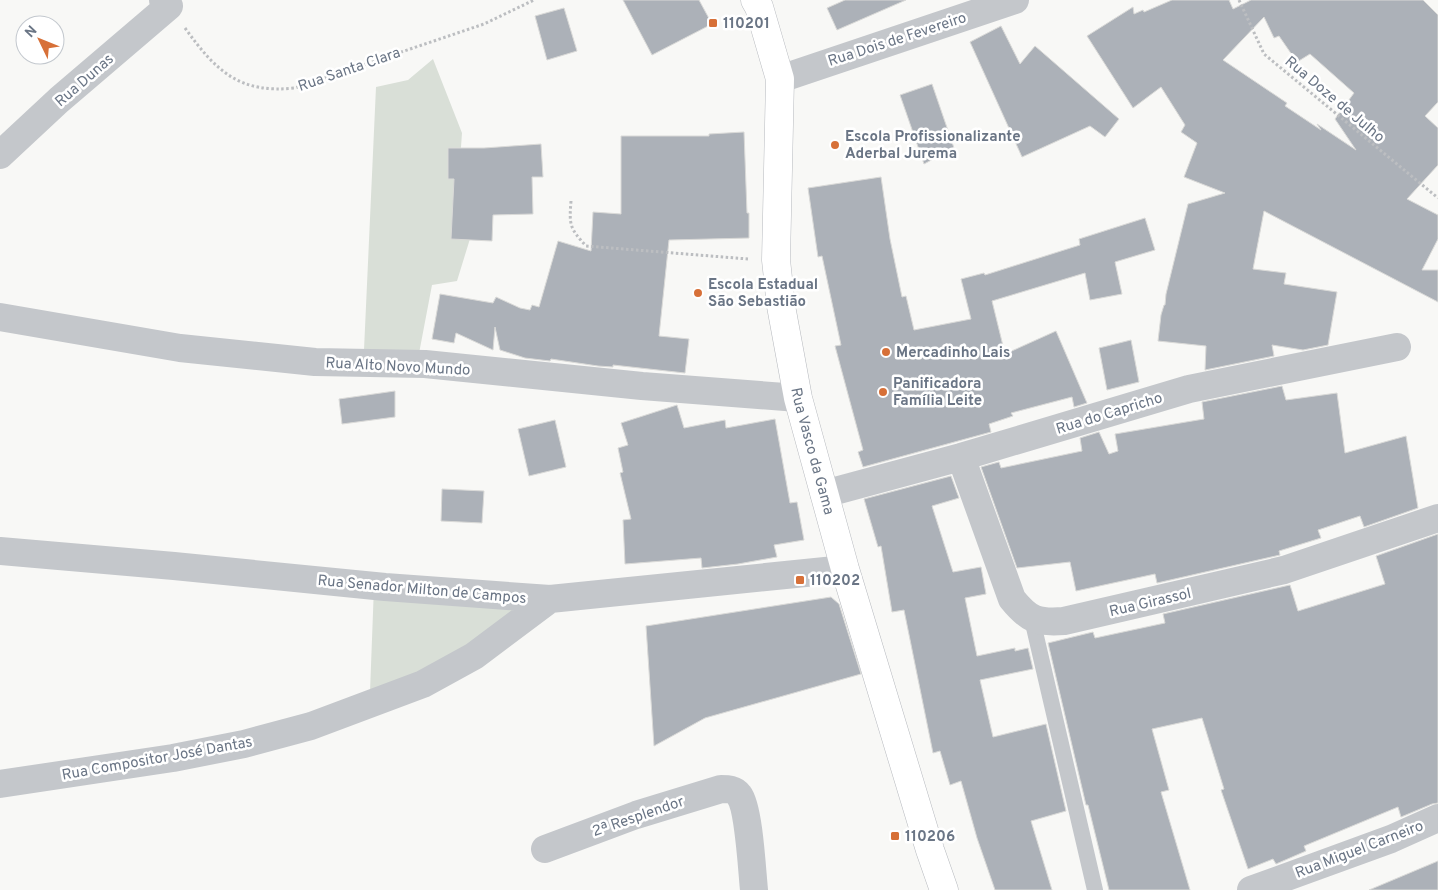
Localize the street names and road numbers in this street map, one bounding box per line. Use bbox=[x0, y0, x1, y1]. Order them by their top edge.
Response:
street label: Rua Dois de Fevereiro bbox=[826, 9, 969, 72]
street label: Rua Santa Clara bbox=[296, 44, 403, 97]
street label: Rua Dunas bbox=[52, 50, 118, 112]
street label: Rua Doze de Julho bbox=[1280, 53, 1388, 147]
street label: Rua Alto Novo Mundo bbox=[325, 354, 471, 381]
street label: Rua Vasco da Gama bbox=[785, 386, 838, 517]
street label: Rua do Capricho bbox=[1054, 389, 1165, 440]
street label: Rua Senador Milton de Campos bbox=[317, 572, 527, 609]
street label: Rua Girassol bbox=[1108, 585, 1193, 622]
street label: Rua Compositor José Dantas bbox=[60, 733, 254, 786]
street label: 2ª Resplendor bbox=[590, 793, 687, 842]
street label: Rua Miguel Carneiro bbox=[1293, 817, 1426, 884]

